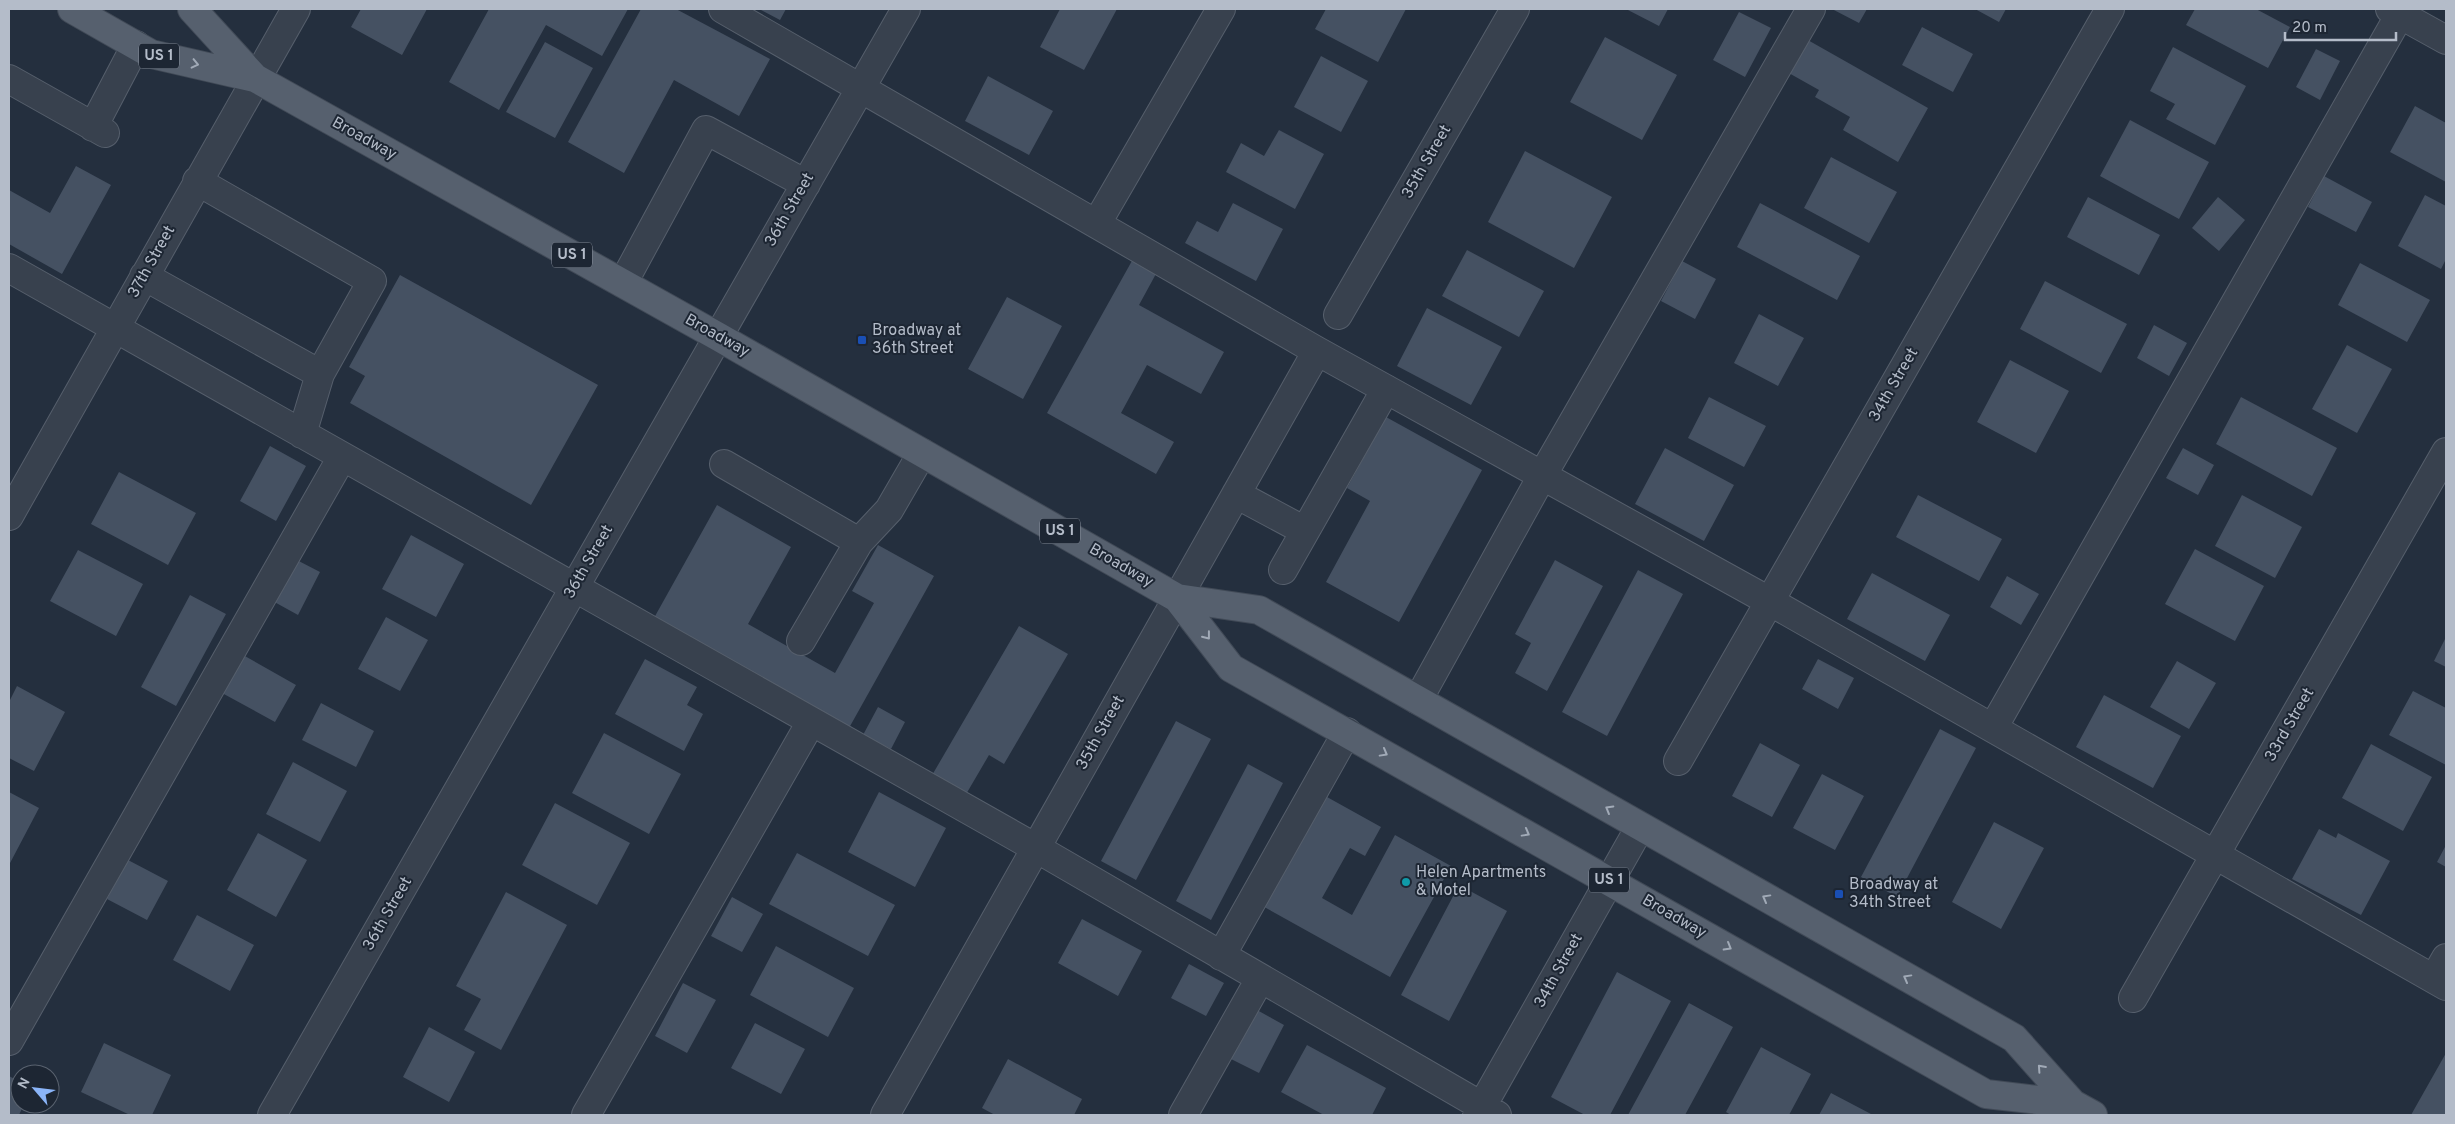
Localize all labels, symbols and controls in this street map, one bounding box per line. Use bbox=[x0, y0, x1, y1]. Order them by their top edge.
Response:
scale bar bbox=[2285, 10, 2396, 42]
text: 20 m bbox=[2292, 19, 2327, 38]
road number: US 1 bbox=[139, 44, 179, 68]
one-way arrow bbox=[190, 58, 199, 69]
street label: Broadway bbox=[328, 113, 400, 165]
street label: 35th Street bbox=[1398, 121, 1456, 203]
street label: 36th Street bbox=[761, 170, 819, 250]
street label: 37th Street bbox=[124, 222, 180, 302]
road number: US 1 bbox=[552, 242, 592, 268]
street label: Broadway bbox=[681, 310, 753, 362]
place label: Broadway at 36th Street bbox=[872, 321, 961, 359]
marker: Broadway at 36th Street bbox=[856, 334, 868, 346]
street label: 34th Street bbox=[1865, 344, 1923, 426]
road number: US 1 bbox=[1040, 518, 1080, 544]
street label: 36th Street bbox=[560, 522, 618, 602]
street label: Broadway bbox=[1085, 540, 1157, 592]
one-way arrow bbox=[1201, 630, 1209, 639]
street label: 33rd Street bbox=[2261, 685, 2319, 765]
street label: 35th Street bbox=[1072, 692, 1130, 774]
one-way arrow bbox=[1379, 747, 1388, 757]
one-way arrow bbox=[1606, 805, 1615, 815]
one-way arrow bbox=[1520, 827, 1529, 837]
place label: Helen Apartments & Motel bbox=[1416, 863, 1546, 901]
road number: US 1 bbox=[1589, 868, 1629, 892]
street label: 36th Street bbox=[359, 874, 417, 954]
place label: Broadway at 34th Street bbox=[1849, 875, 1938, 913]
marker: Helen Apartments & Motel bbox=[1400, 876, 1412, 888]
marker: Broadway at 34th Street bbox=[1833, 888, 1845, 900]
street label: Broadway bbox=[1638, 891, 1710, 943]
one-way arrow bbox=[1762, 894, 1771, 904]
street label: 34th Street bbox=[1530, 930, 1588, 1012]
one-way arrow bbox=[1723, 941, 1732, 951]
one-way arrow bbox=[1904, 974, 1913, 984]
north arrow bbox=[10, 1064, 60, 1114]
one-way arrow bbox=[2038, 1064, 2047, 1073]
text: N bbox=[15, 1075, 35, 1092]

